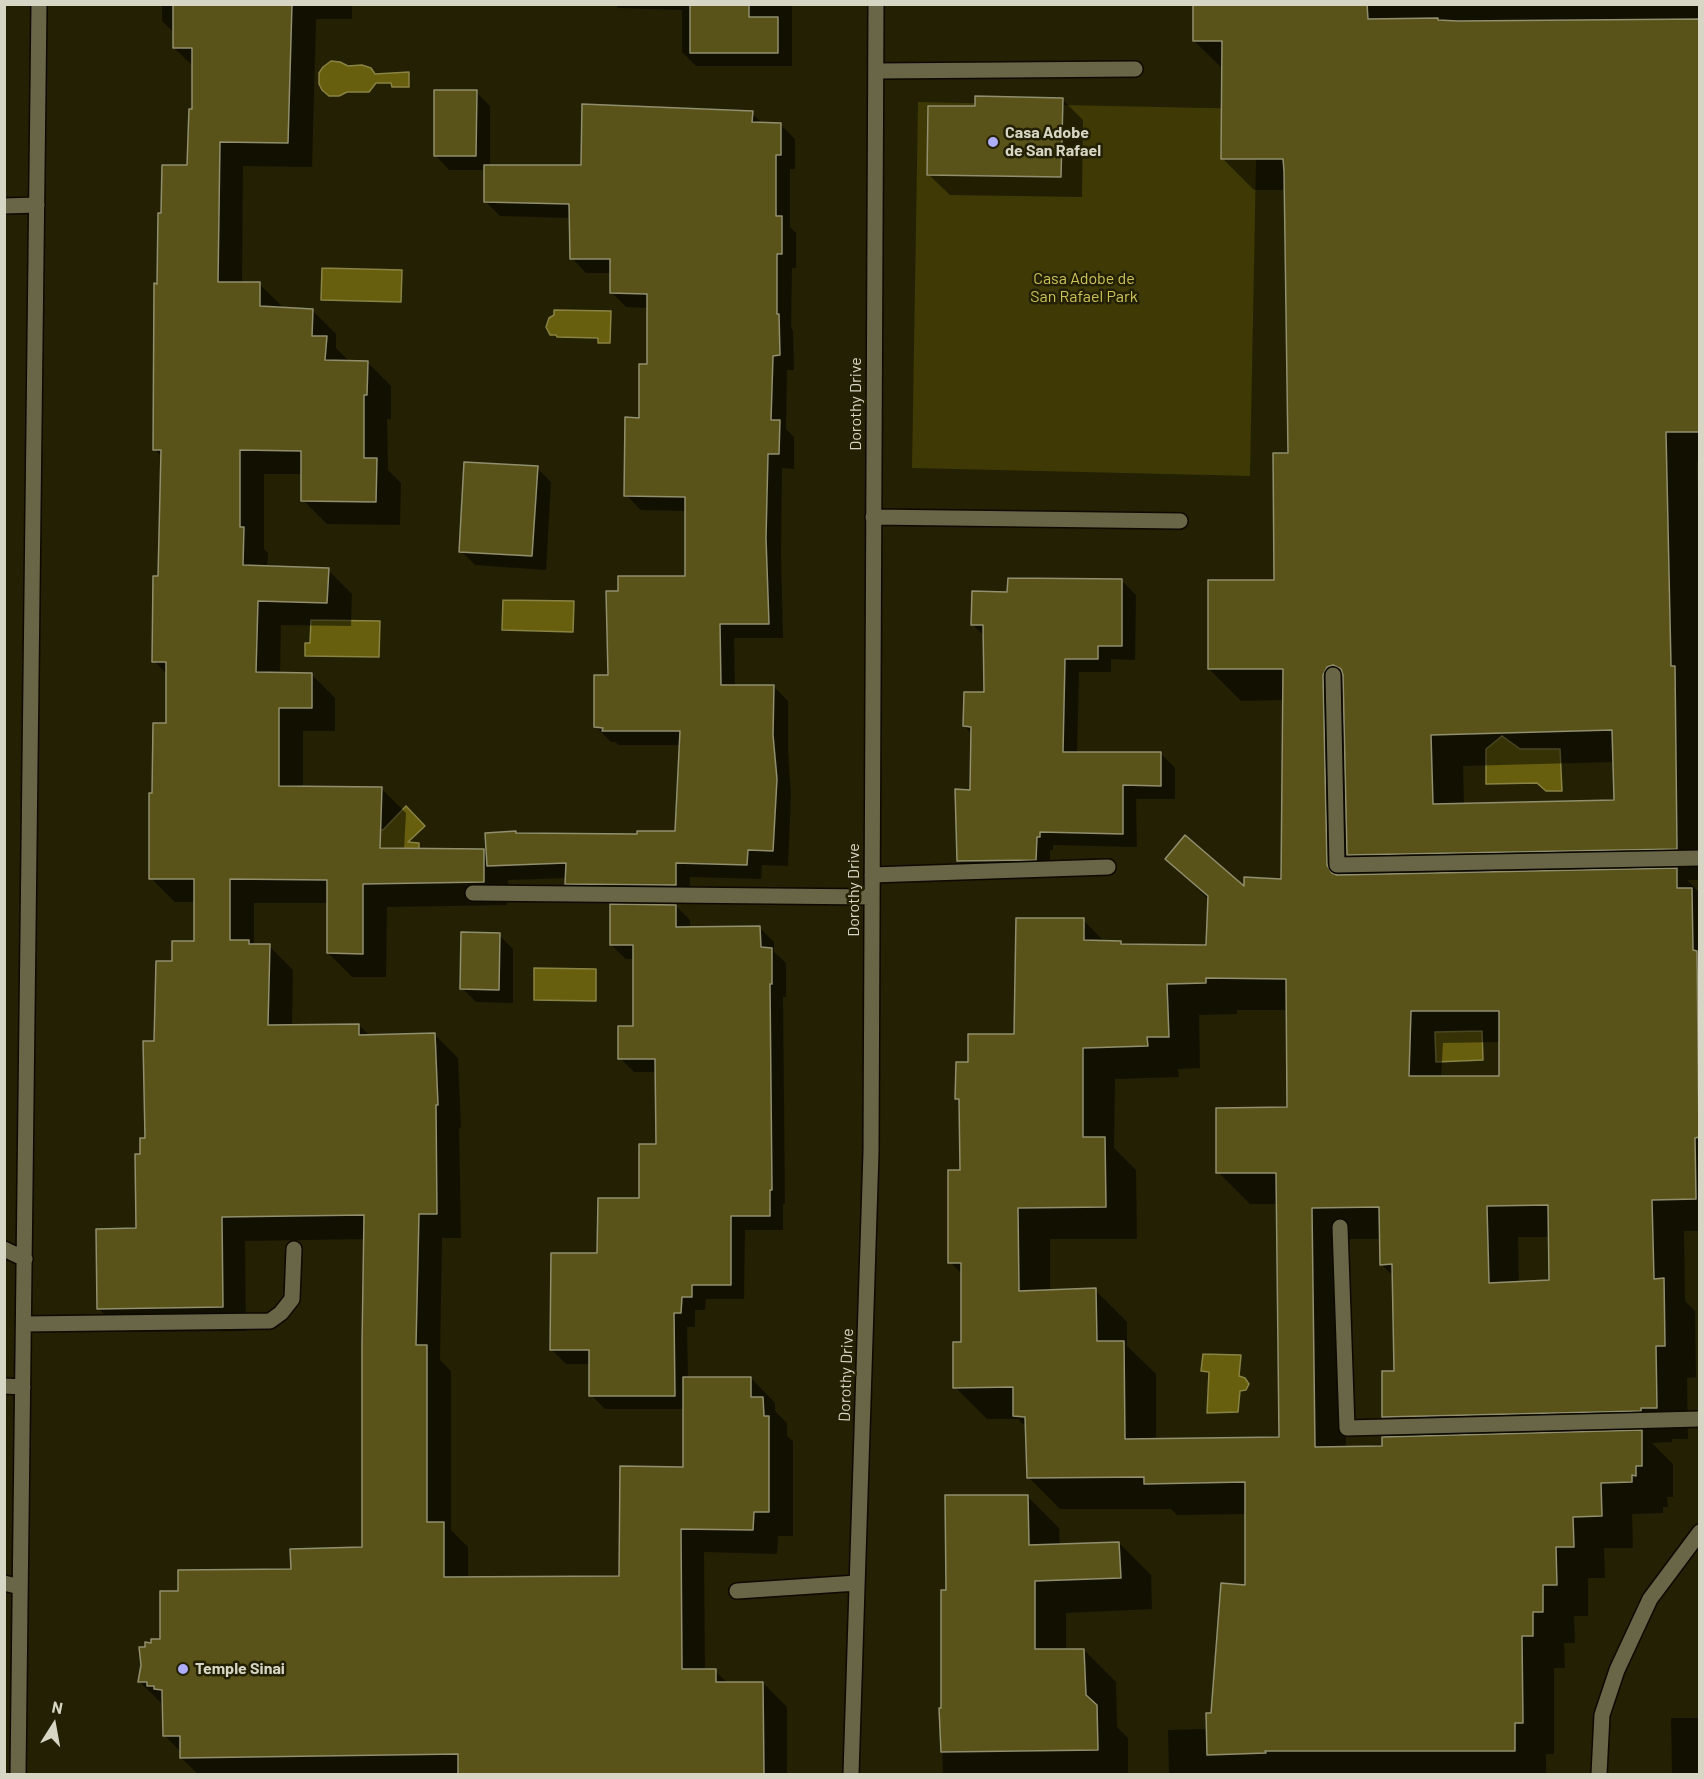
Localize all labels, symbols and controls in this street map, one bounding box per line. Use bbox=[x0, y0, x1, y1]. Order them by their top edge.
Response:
place label: Casa Adobe de San Rafael bbox=[1005, 123, 1101, 161]
marker: Casa Adobe de San Rafael bbox=[986, 135, 1000, 149]
park label: Casa Adobe de San Rafael Park bbox=[1030, 269, 1138, 307]
street label: Dorothy Drive bbox=[846, 357, 866, 451]
street label: Dorothy Drive bbox=[844, 843, 864, 937]
street label: Dorothy Drive bbox=[835, 1328, 857, 1422]
place label: Temple Sinai bbox=[195, 1659, 285, 1679]
marker: Temple Sinai bbox=[176, 1662, 190, 1676]
north arrow bbox=[24, 1695, 84, 1755]
text: N bbox=[50, 1696, 65, 1717]

